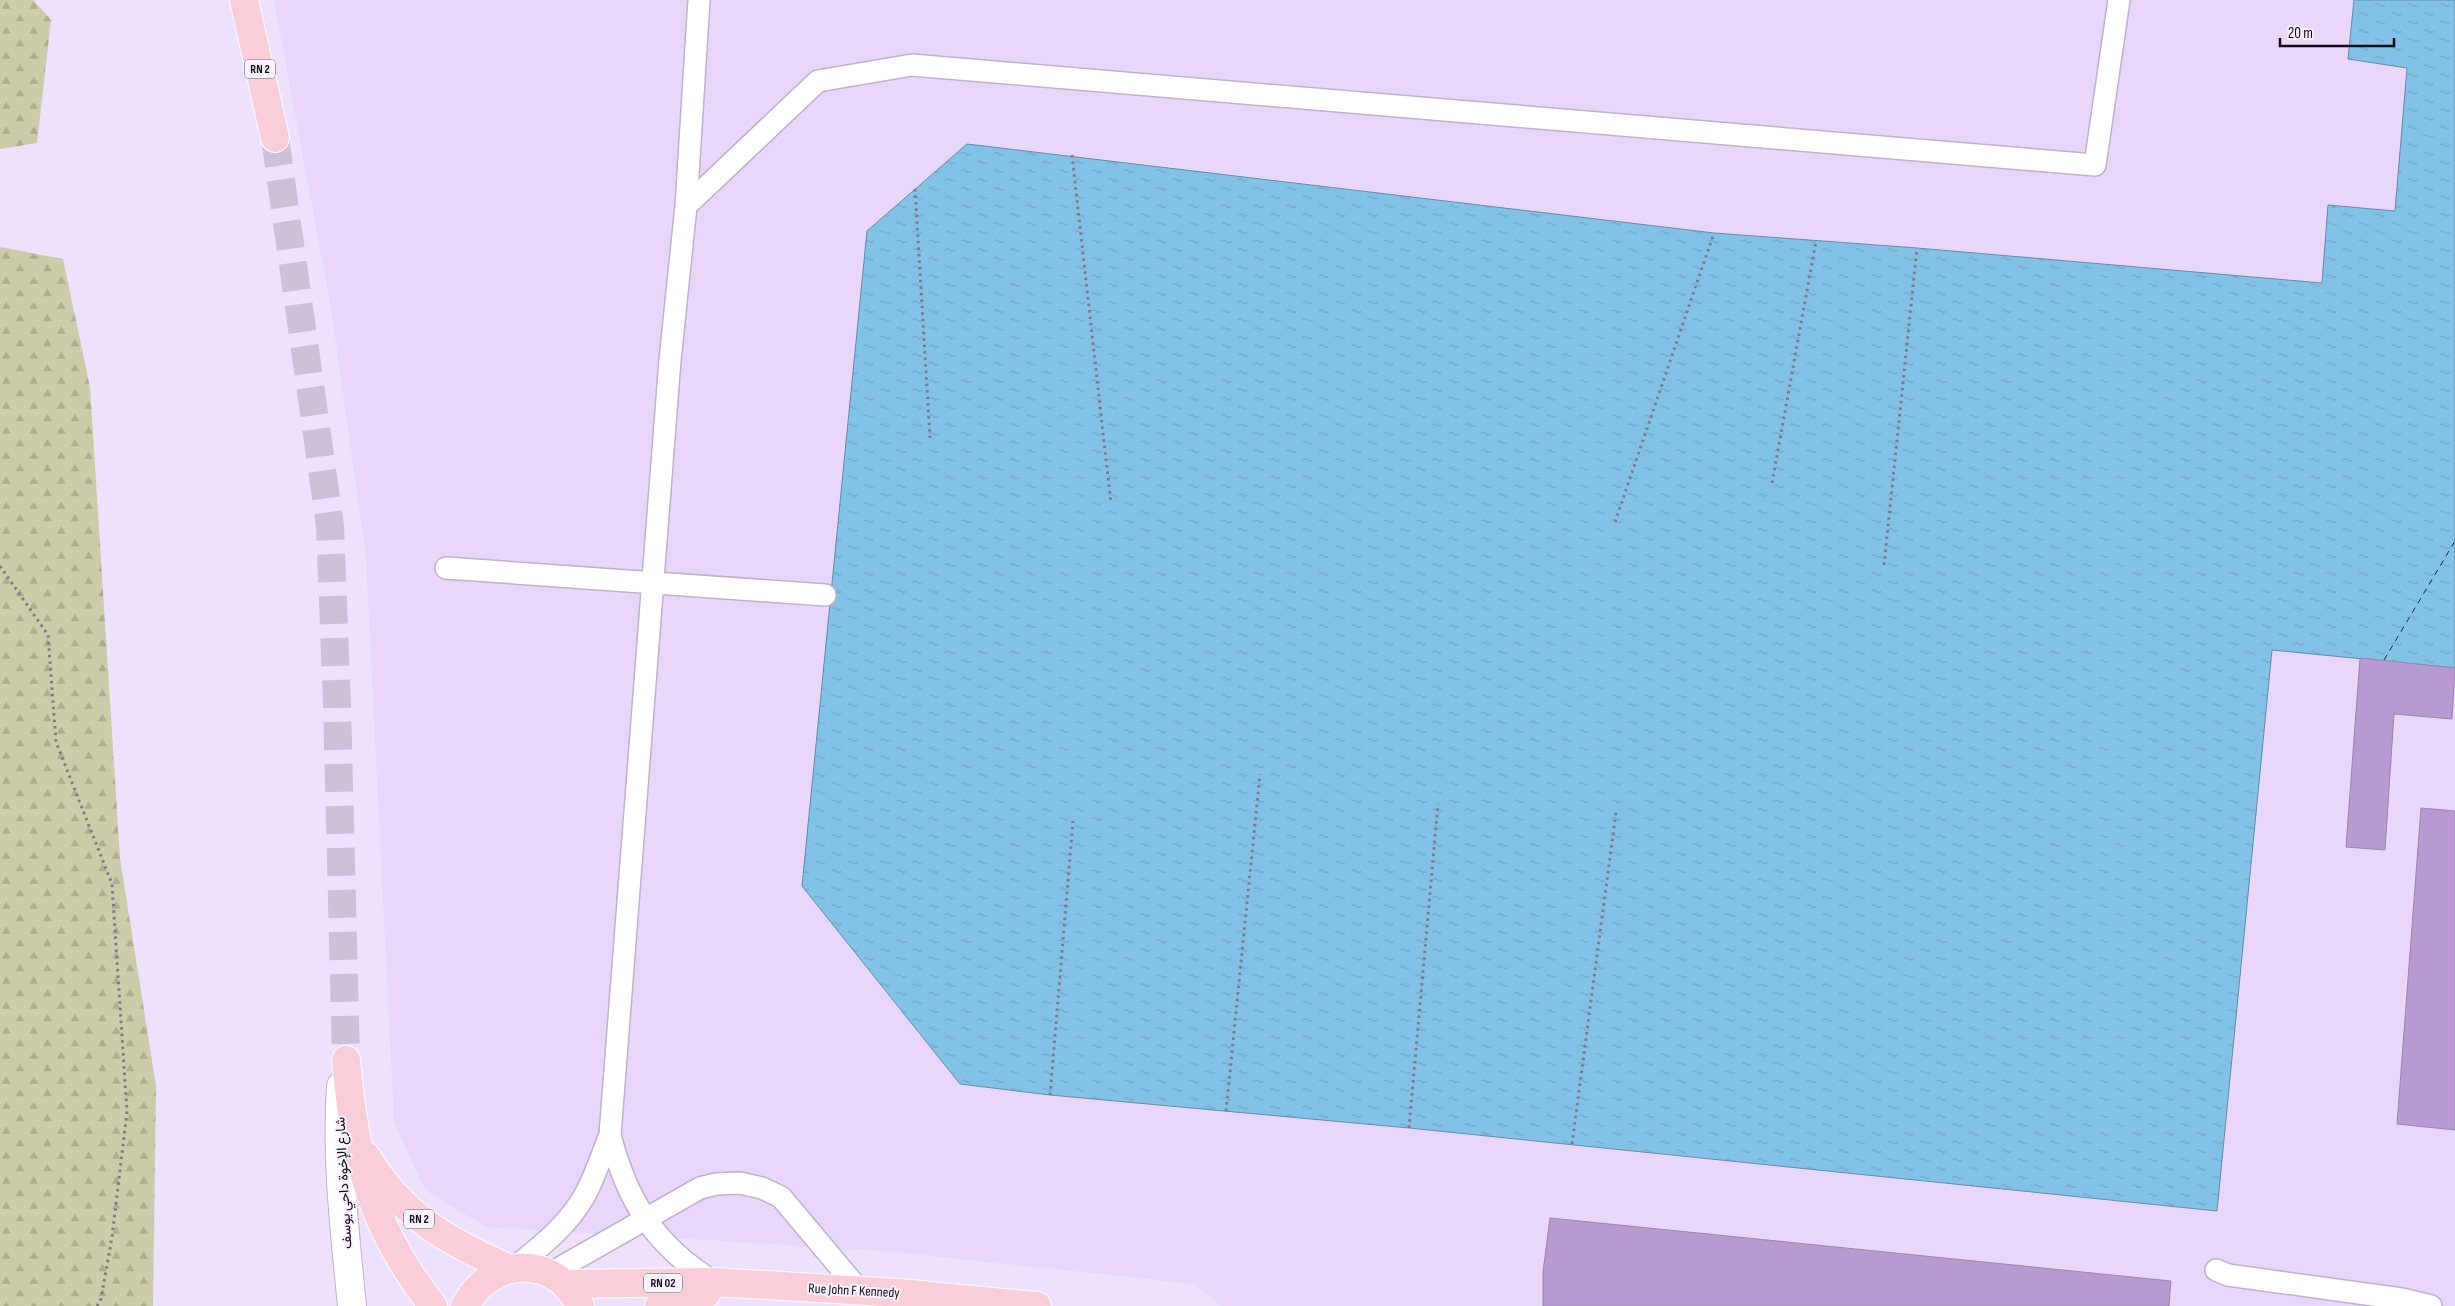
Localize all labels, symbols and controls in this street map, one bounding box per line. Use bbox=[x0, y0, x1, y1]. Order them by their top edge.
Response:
scale bar bbox=[2280, 15, 2394, 47]
text: 20 m bbox=[2288, 24, 2313, 43]
road number: RN 2 bbox=[245, 60, 275, 78]
street label: شارع الإخوة داحي يوسف bbox=[332, 1116, 358, 1249]
road number: RN 2 bbox=[404, 1210, 434, 1228]
road number: RN 02 bbox=[644, 1274, 682, 1292]
street label: Rue John F Kennedy bbox=[808, 1280, 901, 1301]

